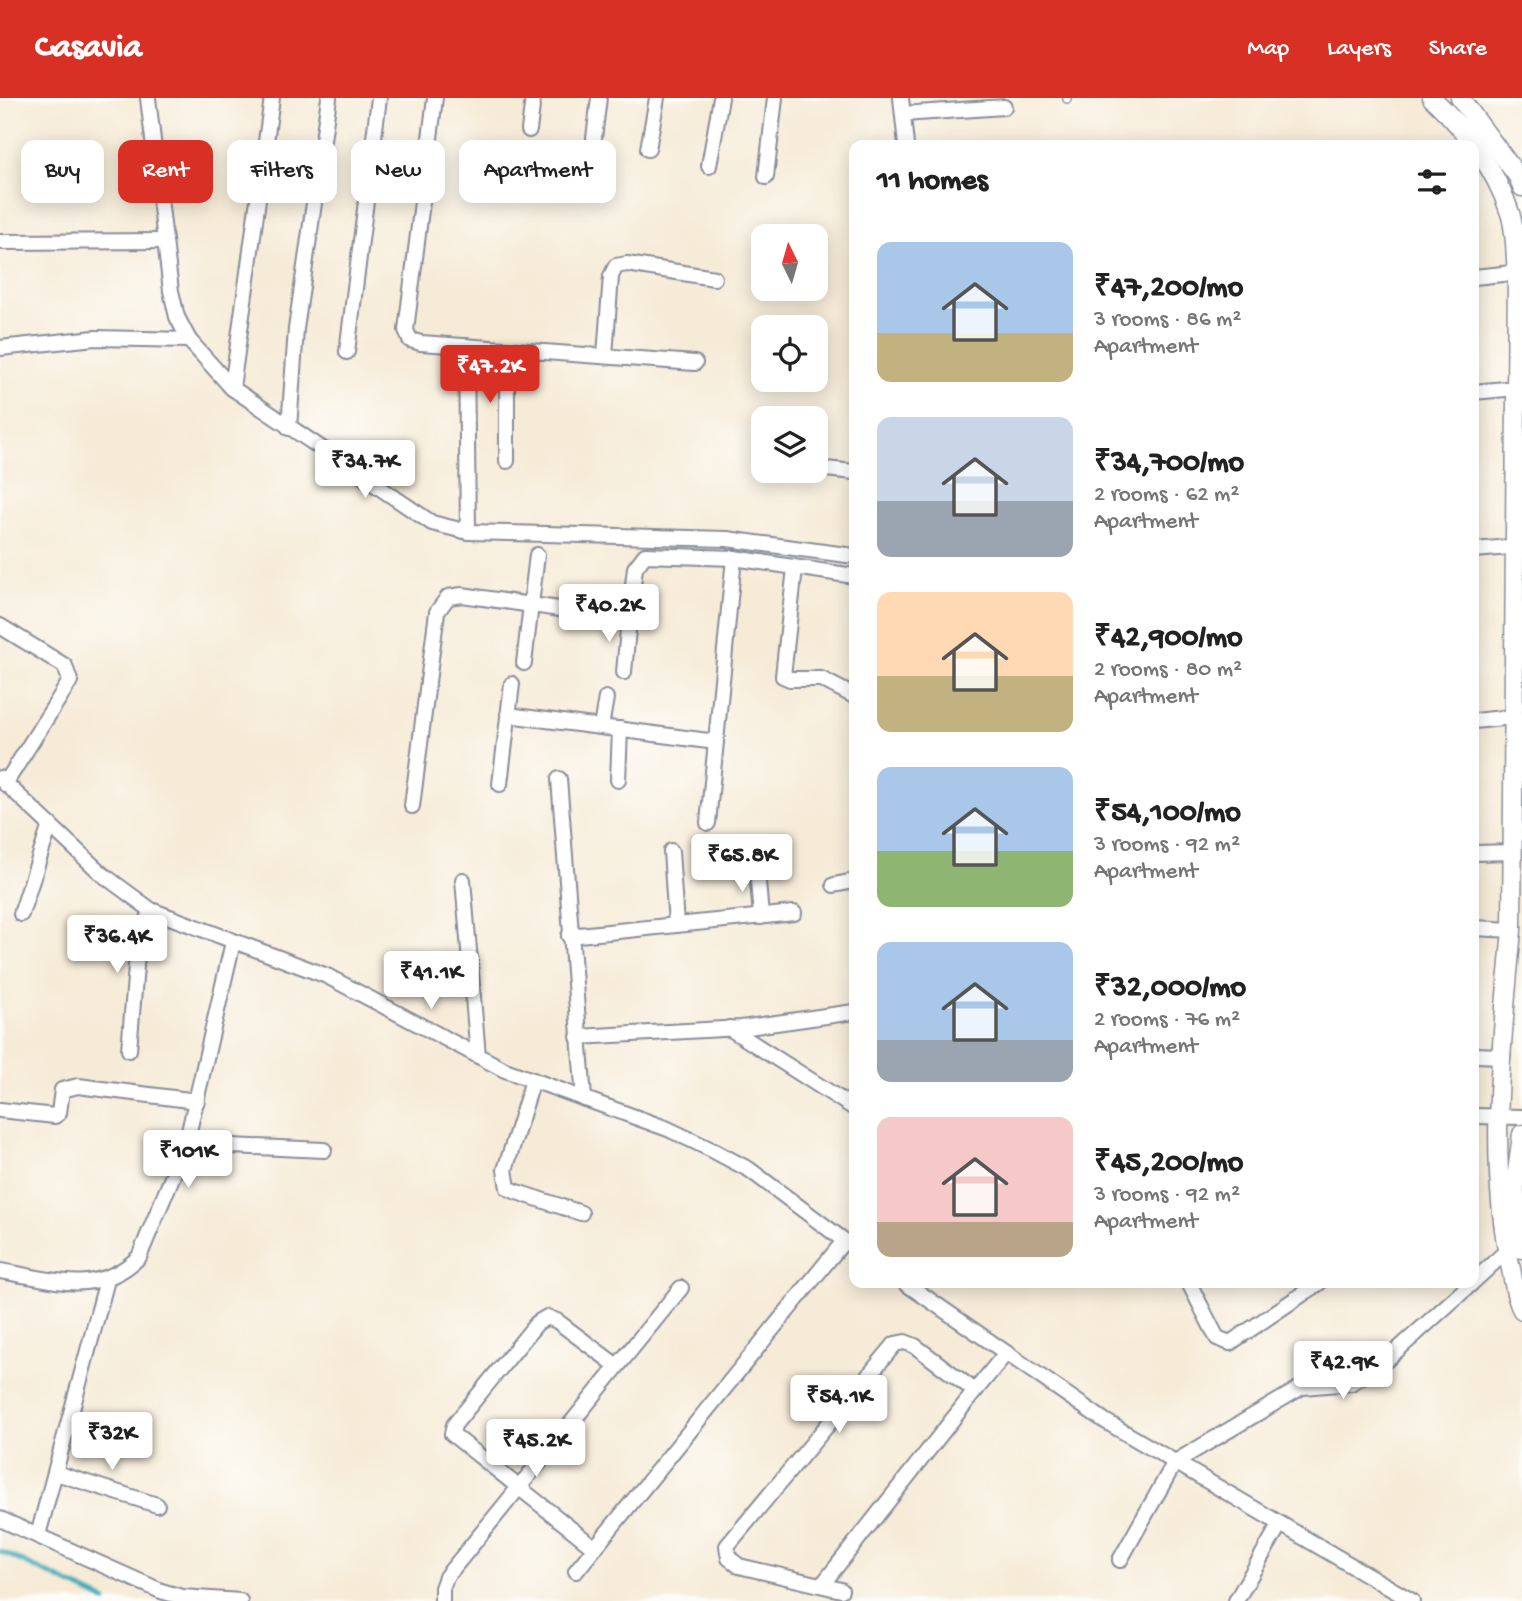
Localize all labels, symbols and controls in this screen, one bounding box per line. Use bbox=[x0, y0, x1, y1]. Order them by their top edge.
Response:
text: Casavia bbox=[35, 30, 142, 68]
text: Map bbox=[1247, 35, 1289, 64]
text: Layers bbox=[1327, 35, 1391, 64]
text: Share bbox=[1429, 35, 1487, 64]
chip: Buy bbox=[21, 140, 104, 203]
chip: Rent bbox=[118, 140, 213, 203]
chip: Filters bbox=[227, 140, 337, 203]
chip: New bbox=[351, 140, 445, 203]
chip: Apartment bbox=[459, 140, 616, 203]
icon: filters bbox=[1413, 163, 1451, 201]
text: 11 homes bbox=[877, 165, 988, 200]
north arrow bbox=[751, 224, 828, 301]
map controls bbox=[751, 224, 828, 483]
icon: home bbox=[933, 270, 1017, 354]
text: ₹47,200/mo bbox=[1094, 272, 1243, 307]
text: 3 rooms · 86 m² bbox=[1094, 307, 1241, 334]
button: locate bbox=[751, 315, 828, 392]
text: Apartment bbox=[1094, 334, 1198, 361]
pin: ₹47.2K bbox=[433, 345, 547, 405]
text: ₹47.2K bbox=[456, 354, 524, 381]
button: layers bbox=[751, 406, 828, 483]
pin: ₹34.7K bbox=[308, 440, 422, 500]
icon: home bbox=[933, 445, 1017, 529]
text: ₹34,700/mo bbox=[1094, 447, 1244, 482]
text: ₹34.7K bbox=[331, 449, 399, 476]
text: 2 rooms · 62 m² bbox=[1094, 482, 1239, 509]
text: Apartment bbox=[1094, 509, 1198, 536]
pin: ₹40.2K bbox=[552, 584, 666, 644]
text: ₹40.2K bbox=[575, 593, 643, 620]
icon: home bbox=[933, 620, 1017, 704]
text: ₹42,900/mo bbox=[1094, 622, 1243, 657]
text: 2 rooms · 80 m² bbox=[1094, 657, 1242, 684]
text: Apartment bbox=[1094, 684, 1198, 711]
icon: home bbox=[933, 795, 1017, 879]
text: ₹54,100/mo bbox=[1094, 797, 1241, 832]
text: 3 rooms · 92 m² bbox=[1094, 832, 1240, 859]
pin: ₹65.8K bbox=[685, 834, 799, 894]
text: ₹65.8K bbox=[707, 843, 777, 870]
text: Apartment bbox=[1094, 859, 1198, 886]
pin: ₹36.4K bbox=[60, 916, 174, 975]
text: ₹36.4K bbox=[83, 924, 151, 951]
pin: ₹41.1K bbox=[374, 951, 488, 1011]
text: ₹41.1K bbox=[400, 960, 462, 987]
icon: home bbox=[933, 970, 1017, 1054]
text: ₹32,000/mo bbox=[1094, 972, 1246, 1007]
text: 2 rooms · 76 m² bbox=[1094, 1007, 1240, 1034]
text: Apartment bbox=[1094, 1034, 1198, 1061]
pin: ₹101K bbox=[139, 1130, 237, 1190]
text: ₹101K bbox=[159, 1139, 217, 1166]
icon: home bbox=[933, 1145, 1017, 1229]
text: ₹45,200/mo bbox=[1094, 1147, 1243, 1182]
text: 3 rooms · 92 m² bbox=[1094, 1182, 1240, 1209]
text: Apartment bbox=[1094, 1209, 1198, 1236]
pin: ₹42.9K bbox=[1286, 1342, 1400, 1401]
text: ₹42.9K bbox=[1310, 1350, 1376, 1377]
pin: ₹54.1K bbox=[782, 1376, 896, 1435]
text: ₹54.1K bbox=[806, 1384, 872, 1411]
pin: ₹32K bbox=[71, 1412, 153, 1472]
pin: ₹45.2K bbox=[479, 1420, 593, 1479]
text: ₹32K bbox=[87, 1421, 137, 1448]
text: ₹45.2K bbox=[502, 1428, 570, 1455]

